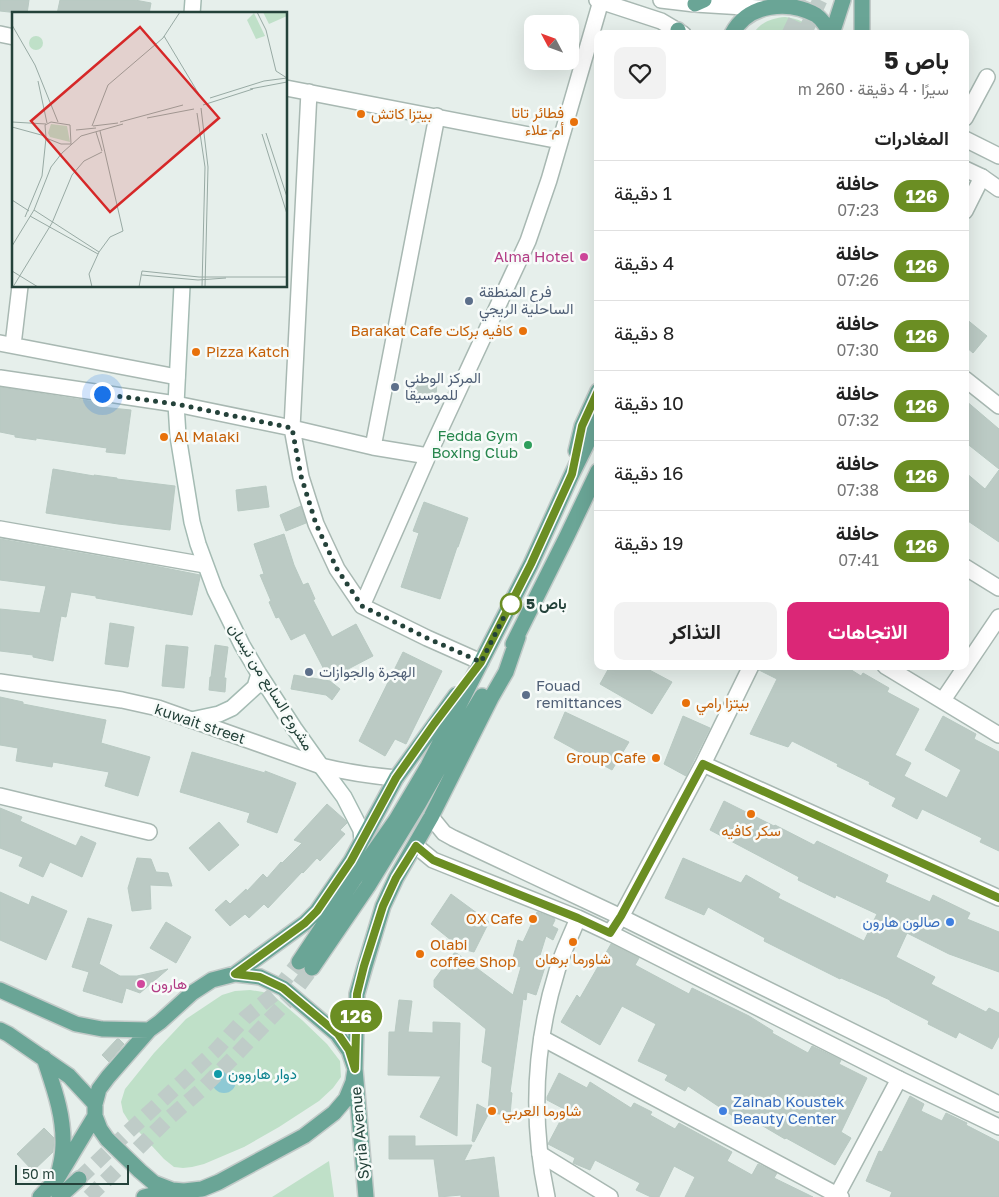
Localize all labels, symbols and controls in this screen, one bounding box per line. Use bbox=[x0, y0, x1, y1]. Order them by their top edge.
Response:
inset map bbox=[12, 12, 288, 288]
north arrow bbox=[524, 15, 579, 70]
map controls bbox=[524, 15, 579, 70]
text: باص 5 bbox=[884, 45, 949, 74]
button: heart bbox=[614, 47, 666, 99]
text: سيرًا · 4 دقيقة · 260 m bbox=[798, 79, 949, 99]
place label: فطائر تاتا أم علاء bbox=[511, 103, 565, 140]
place label: بيتزا كاتش bbox=[371, 104, 432, 124]
marker: بيتزا كاتش bbox=[355, 108, 367, 120]
marker: فطائر تاتا أم علاء bbox=[568, 116, 580, 128]
text: المغادرات bbox=[874, 126, 949, 149]
text: حافلة bbox=[836, 171, 879, 194]
text: 1 دقيقة bbox=[614, 181, 672, 204]
text: 126 bbox=[906, 185, 937, 207]
text: 07:23 bbox=[837, 200, 879, 220]
text: حافلة bbox=[836, 241, 879, 264]
place label: Alma Hotel bbox=[494, 247, 574, 265]
marker: Alma Hotel bbox=[578, 251, 590, 263]
text: 4 دقيقة bbox=[614, 251, 674, 274]
text: 126 bbox=[906, 255, 937, 277]
text: 07:26 bbox=[837, 270, 879, 290]
place label: فرع المنطقة الساحلية الريجي bbox=[479, 282, 573, 322]
marker: فرع المنطقة الساحلية الريجي bbox=[463, 295, 475, 307]
text: حافلة bbox=[836, 311, 879, 334]
place label: Barakat Cafe كافيه بركات bbox=[351, 321, 513, 340]
text: 8 دقيقة bbox=[614, 321, 674, 344]
marker: Barakat Cafe كافيه بركات bbox=[517, 325, 529, 337]
text: 126 bbox=[906, 325, 937, 347]
text: 07:30 bbox=[837, 340, 879, 360]
place label: Pizza Katch bbox=[206, 342, 289, 360]
marker: Pizza Katch bbox=[190, 346, 202, 358]
place label: المركز الوطني للموسيقا bbox=[405, 368, 481, 404]
marker: المركز الوطني للموسيقا bbox=[389, 381, 401, 393]
text: حافلة bbox=[836, 381, 879, 404]
your location bbox=[90, 382, 115, 407]
text: 10 دقيقة bbox=[614, 391, 684, 414]
text: 126 bbox=[906, 395, 937, 417]
text: 07:32 bbox=[837, 410, 879, 430]
place label: Fedda Gym Boxing Club bbox=[431, 426, 518, 461]
place label: Al Malaki bbox=[174, 427, 239, 445]
marker: Al Malaki bbox=[158, 431, 170, 443]
marker: Fedda Gym Boxing Club bbox=[522, 439, 534, 451]
text: حافلة bbox=[836, 451, 879, 474]
text: 16 دقيقة bbox=[614, 461, 683, 484]
text: 126 bbox=[906, 465, 937, 487]
text: 07:38 bbox=[837, 480, 879, 500]
text: حافلة bbox=[836, 521, 879, 544]
text: 19 دقيقة bbox=[614, 531, 683, 554]
text: 126 bbox=[906, 535, 937, 557]
text: 07:41 bbox=[838, 550, 879, 570]
marker: باص 5 bbox=[500, 593, 522, 615]
place label: باص 5 bbox=[526, 594, 567, 613]
button: التذاكر bbox=[614, 602, 777, 660]
button: الاتجاهات bbox=[787, 602, 949, 660]
street label: مشروع السابع من نيسان bbox=[223, 620, 318, 755]
place label: الهجرة والجوازات bbox=[319, 662, 415, 681]
marker: الهجرة والجوازات bbox=[303, 666, 315, 678]
place label: Fouad remittances bbox=[536, 676, 622, 711]
marker: Fouad remittances bbox=[520, 689, 532, 701]
place label: بيتزا رامي bbox=[696, 693, 749, 716]
marker: بيتزا رامي bbox=[680, 697, 692, 709]
street label: kuwait street bbox=[153, 699, 248, 747]
place label: Group Cafe bbox=[566, 748, 646, 766]
marker: Group Cafe bbox=[650, 752, 662, 764]
marker: سكر كافيه bbox=[745, 808, 757, 820]
place label: سكر كافيه bbox=[721, 821, 781, 840]
place label: OX Cafe bbox=[466, 909, 523, 927]
place label: صالون هارون bbox=[863, 912, 940, 931]
marker: OX Cafe bbox=[527, 913, 539, 925]
marker: صالون هارون bbox=[944, 916, 956, 928]
place label: Olabi coffee Shop bbox=[430, 935, 516, 970]
marker: شاورما برهان bbox=[567, 936, 579, 948]
marker: Olabi coffee Shop bbox=[414, 948, 426, 960]
place label: شاورما برهان bbox=[535, 949, 611, 968]
place label: هارون bbox=[151, 974, 187, 993]
marker: هارون bbox=[135, 978, 147, 990]
line badge: 126 bbox=[327, 1000, 385, 1032]
text: 126 bbox=[340, 1005, 372, 1027]
place label: دوار هاروون bbox=[228, 1064, 297, 1083]
marker: دوار هاروون bbox=[212, 1068, 224, 1080]
street label: Syria Avenue bbox=[346, 1086, 372, 1180]
place label: Zainab Koustek Beauty Center bbox=[733, 1092, 845, 1127]
place label: شاورما العربي bbox=[502, 1101, 582, 1124]
marker: شاورما العربي bbox=[486, 1105, 498, 1117]
marker: Zainab Koustek Beauty Center bbox=[717, 1105, 729, 1117]
scale bar bbox=[15, 1162, 129, 1185]
text: 50 m bbox=[22, 1165, 55, 1182]

